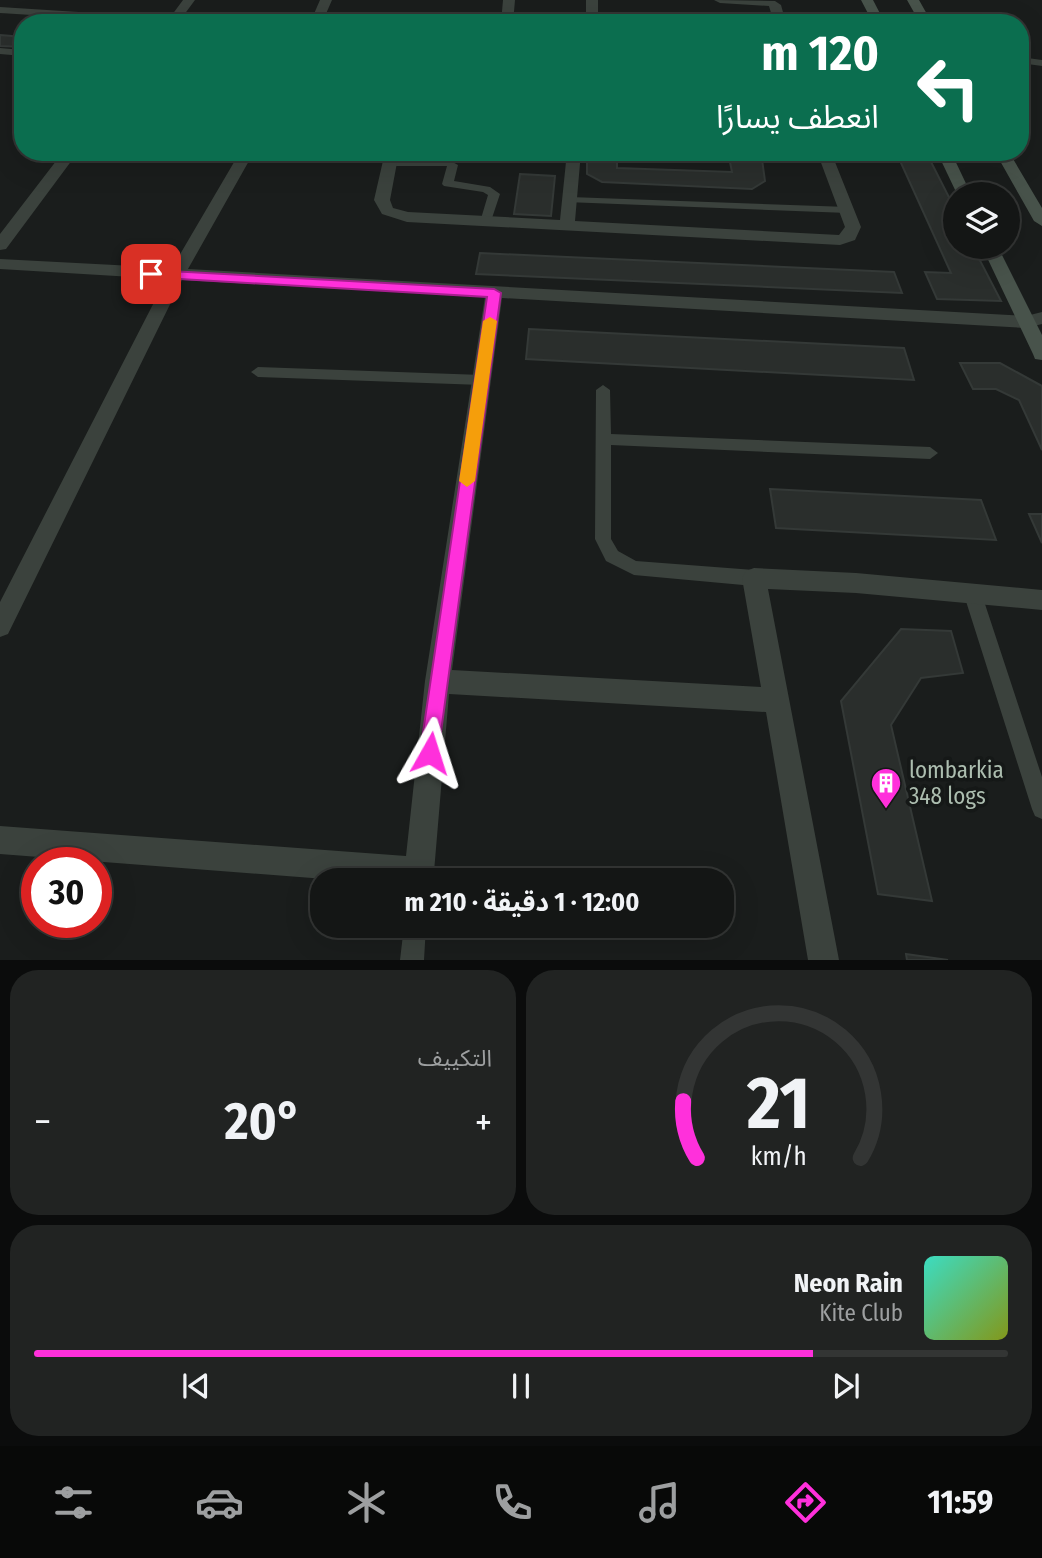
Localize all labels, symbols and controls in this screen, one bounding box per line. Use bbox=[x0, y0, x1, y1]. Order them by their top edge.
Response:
text: 120 m bbox=[761, 24, 879, 83]
icon: left bbox=[903, 42, 994, 133]
text: انعطف يسارًا bbox=[716, 98, 879, 136]
map controls bbox=[943, 182, 1020, 259]
button: layers bbox=[943, 182, 1020, 259]
pin bbox=[121, 244, 181, 304]
icon: arrive bbox=[132, 255, 170, 293]
position arrow bbox=[393, 716, 467, 790]
place label: lombarkia 348 logs bbox=[909, 756, 1004, 810]
building icon: lombarkia 348 logs bbox=[869, 766, 903, 810]
speed limit sign: 30 bbox=[21, 847, 112, 938]
text: 12:00 · 1 دقيقة · 210 m bbox=[405, 887, 639, 918]
text: التكييف bbox=[418, 1044, 492, 1072]
text: 21 bbox=[746, 1061, 811, 1148]
text: 20° bbox=[225, 1090, 301, 1153]
text: − bbox=[34, 1099, 51, 1145]
text: + bbox=[475, 1099, 492, 1145]
text: km/h bbox=[751, 1142, 807, 1172]
text: Neon Rain bbox=[794, 1268, 903, 1299]
text: Kite Club bbox=[819, 1299, 903, 1327]
icon: previous bbox=[177, 1367, 215, 1405]
icon: pause bbox=[502, 1367, 540, 1405]
icon: next bbox=[827, 1367, 865, 1405]
icon: filters bbox=[49, 1478, 98, 1527]
icon: car bbox=[195, 1478, 244, 1527]
icon: climate bbox=[342, 1478, 391, 1527]
icon: phone bbox=[488, 1478, 537, 1527]
icon: music bbox=[635, 1478, 684, 1527]
icon: directions bbox=[781, 1478, 830, 1527]
text: 11:59 bbox=[927, 1483, 993, 1521]

